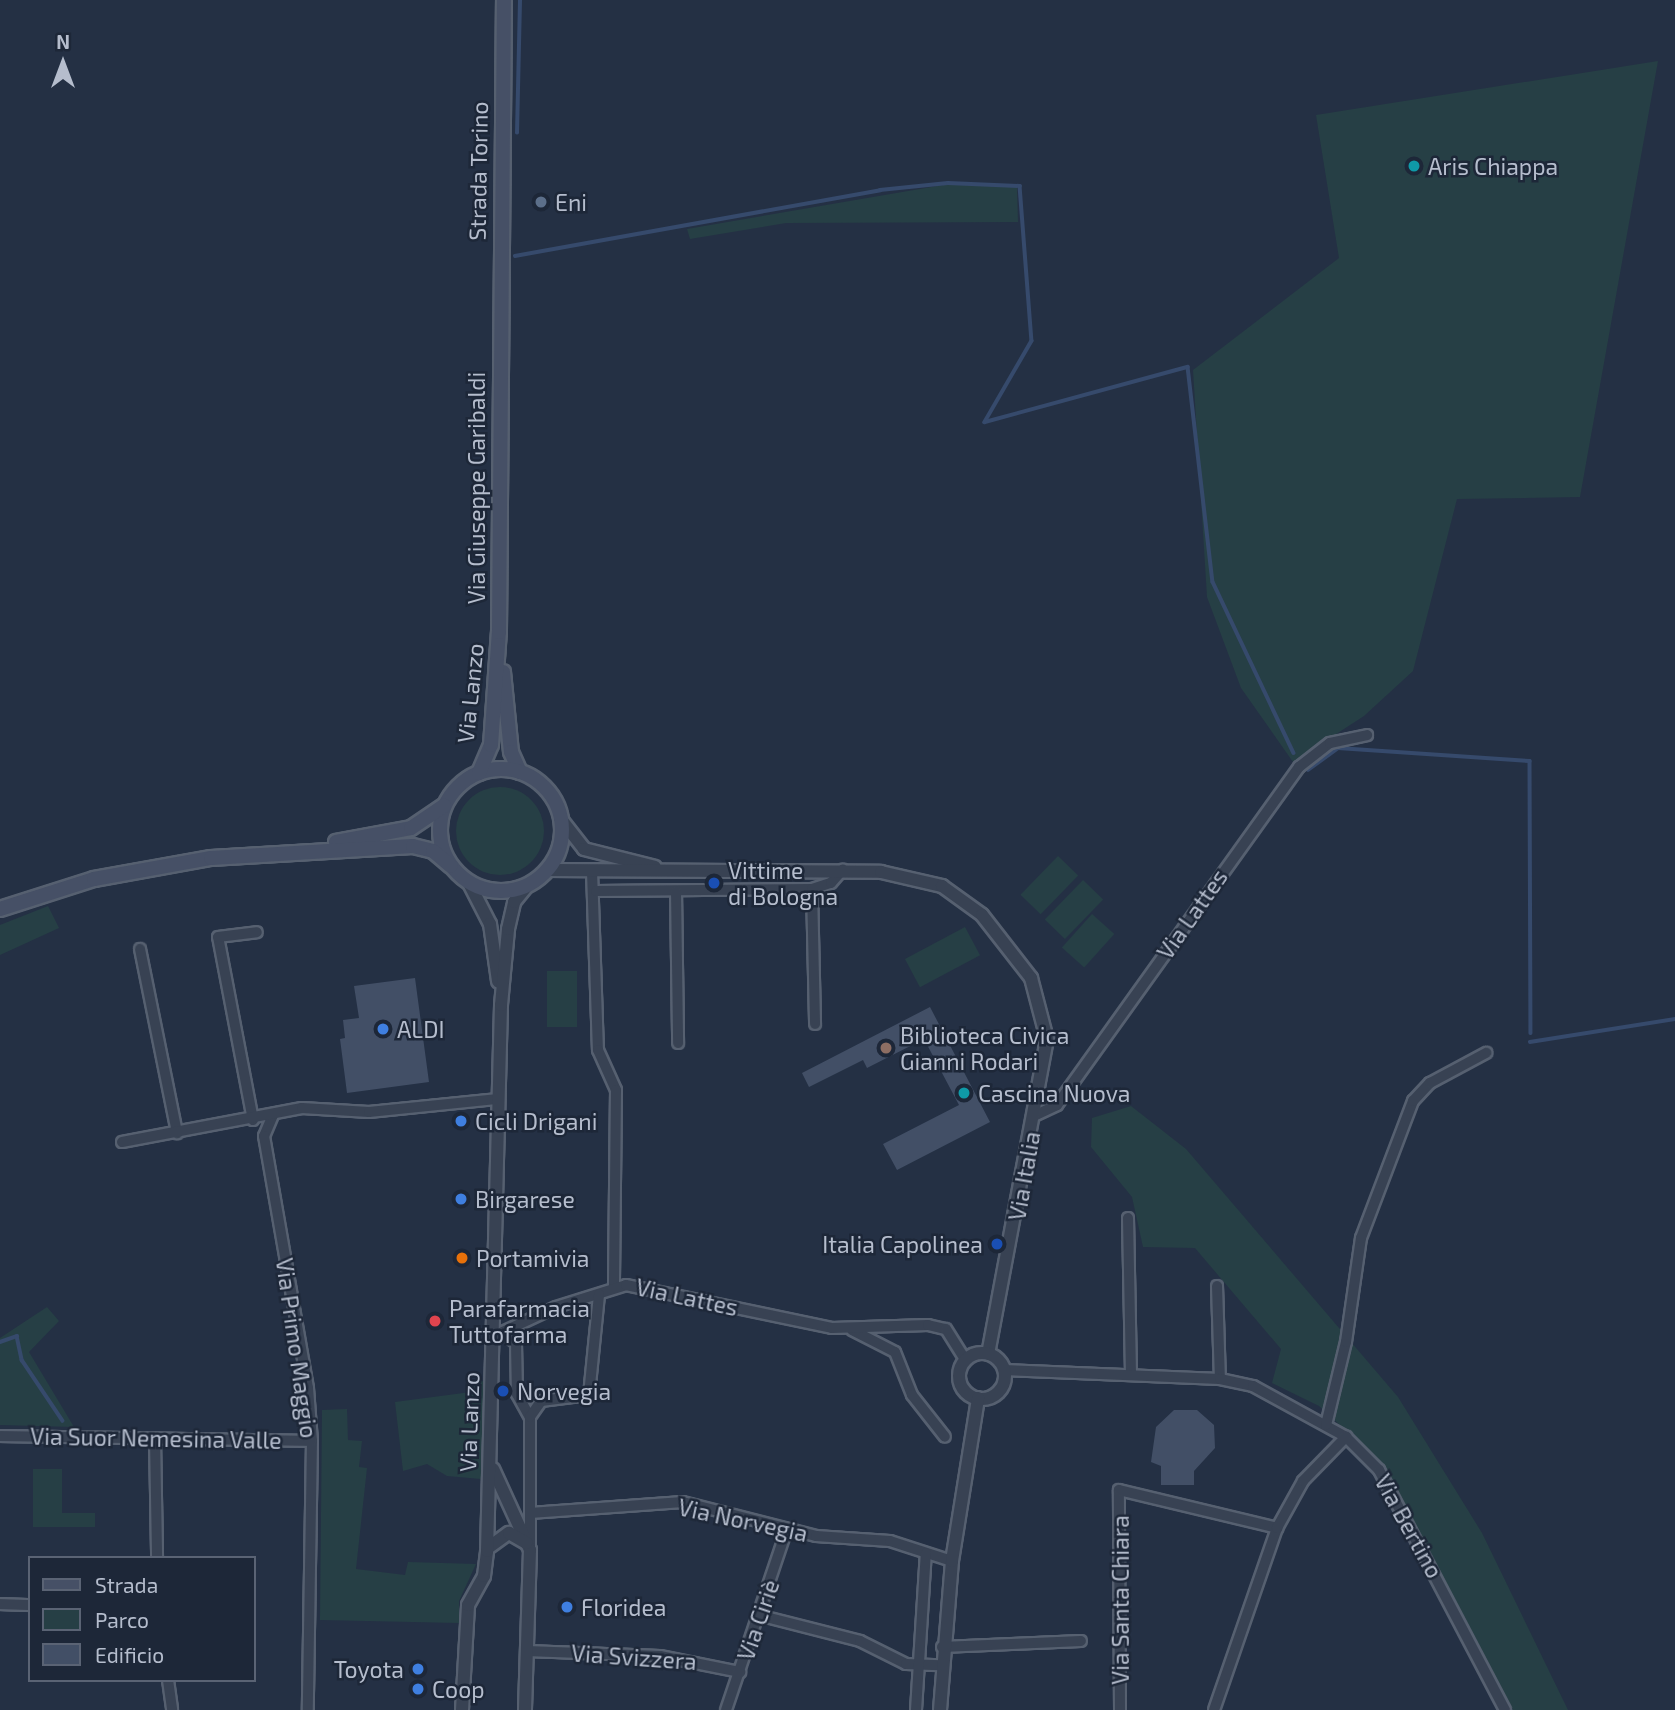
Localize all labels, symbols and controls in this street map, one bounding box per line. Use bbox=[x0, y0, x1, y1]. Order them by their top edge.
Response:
north arrow bbox=[28, 28, 98, 98]
text: N bbox=[56, 30, 70, 53]
street label: Strada Torino bbox=[463, 101, 493, 241]
place label: Aris Chiappa bbox=[1428, 152, 1558, 180]
marker: Aris Chiappa bbox=[1406, 158, 1422, 174]
place label: Eni bbox=[555, 188, 587, 216]
marker: Eni bbox=[533, 194, 549, 210]
street label: Via Giuseppe Garibaldi bbox=[462, 372, 490, 604]
street label: Via Lanzo bbox=[451, 642, 489, 744]
place label: Vittime di Bologna bbox=[728, 856, 838, 910]
street label: Via Lattes bbox=[1151, 864, 1233, 964]
marker: Vittime di Bologna bbox=[706, 875, 722, 891]
place label: ALDI bbox=[397, 1015, 444, 1043]
marker: ALDI bbox=[375, 1021, 391, 1037]
place label: Biblioteca Civica Gianni Rodari bbox=[900, 1021, 1069, 1075]
marker: Biblioteca Civica Gianni Rodari bbox=[878, 1040, 894, 1056]
place label: Cascina Nuova bbox=[978, 1079, 1130, 1107]
marker: Cascina Nuova bbox=[956, 1085, 972, 1101]
place label: Cicli Drigani bbox=[475, 1107, 597, 1135]
marker: Cicli Drigani bbox=[453, 1113, 469, 1129]
street label: Via Italia bbox=[1003, 1129, 1045, 1223]
place label: Birgarese bbox=[475, 1185, 575, 1213]
marker: Birgarese bbox=[453, 1191, 469, 1207]
place label: Italia Capolinea bbox=[822, 1230, 983, 1258]
marker: Italia Capolinea bbox=[989, 1236, 1005, 1252]
place label: Portamivia bbox=[476, 1244, 589, 1272]
marker: Portamivia bbox=[454, 1250, 470, 1266]
street label: Via Primo Maggio bbox=[271, 1256, 323, 1440]
street label: Via Lattes bbox=[634, 1273, 740, 1321]
place label: Parafarmacia Tuttofarma bbox=[449, 1294, 590, 1348]
marker: Parafarmacia Tuttofarma bbox=[427, 1313, 443, 1329]
street label: Via Lanzo bbox=[453, 1372, 485, 1472]
place label: Norvegia bbox=[517, 1377, 611, 1405]
marker: Norvegia bbox=[495, 1383, 511, 1399]
street label: Via Suor Nemesina Valle bbox=[30, 1422, 282, 1454]
street label: Via Bertino bbox=[1369, 1469, 1449, 1583]
street label: Via Norvegia bbox=[676, 1493, 810, 1547]
street label: Via Santa Chiara bbox=[1106, 1515, 1134, 1685]
legend bbox=[28, 1556, 256, 1682]
text: Strada bbox=[95, 1572, 158, 1597]
street label: Via Ciriè bbox=[731, 1576, 785, 1664]
place label: Floridea bbox=[581, 1593, 666, 1621]
marker: Floridea bbox=[559, 1599, 575, 1615]
text: Parco bbox=[95, 1607, 149, 1632]
street label: Via Svizzera bbox=[570, 1639, 698, 1675]
text: Edificio bbox=[95, 1642, 164, 1667]
place label: Toyota bbox=[334, 1655, 404, 1683]
marker: Toyota bbox=[410, 1661, 426, 1677]
place label: Coop bbox=[432, 1675, 485, 1703]
marker: Coop bbox=[410, 1681, 426, 1697]

